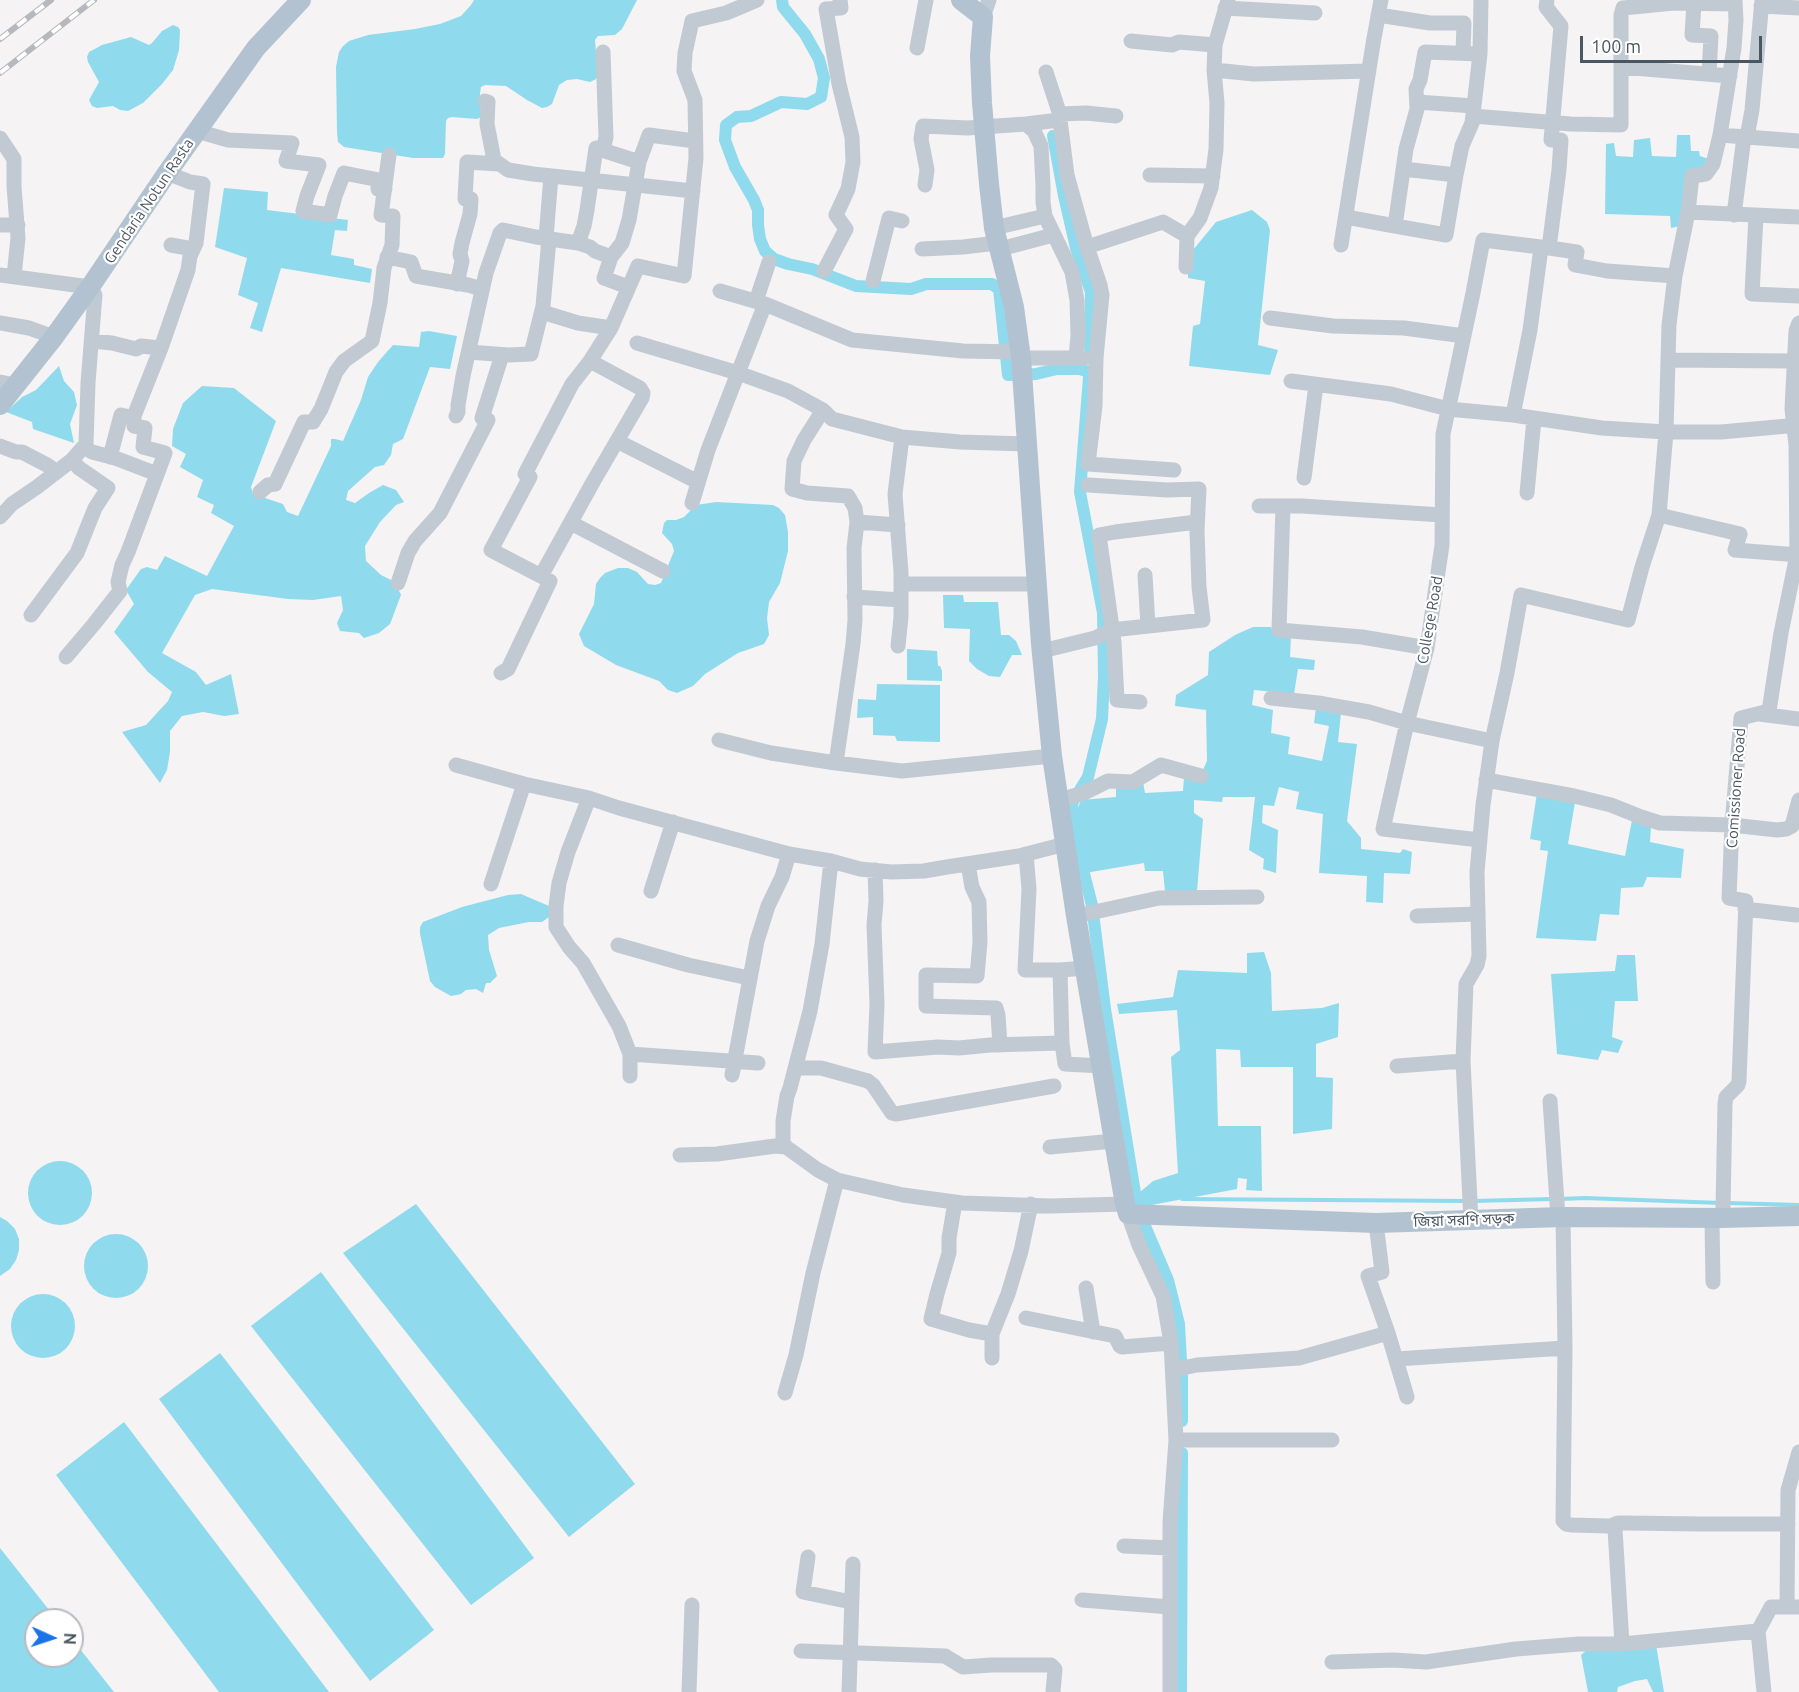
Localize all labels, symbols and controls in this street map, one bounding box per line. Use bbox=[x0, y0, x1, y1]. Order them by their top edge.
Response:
scale bar bbox=[1583, 24, 1764, 62]
text: 100 m bbox=[1591, 36, 1641, 56]
street label: Gendaria Notun Rasta bbox=[100, 135, 198, 267]
street label: College Road bbox=[1413, 575, 1447, 665]
street label: Comissioner Road bbox=[1723, 727, 1749, 849]
street label: জিয়া সরণি সড়ক bbox=[1413, 1209, 1515, 1231]
north arrow bbox=[24, 1608, 84, 1668]
text: N bbox=[61, 1632, 79, 1645]

